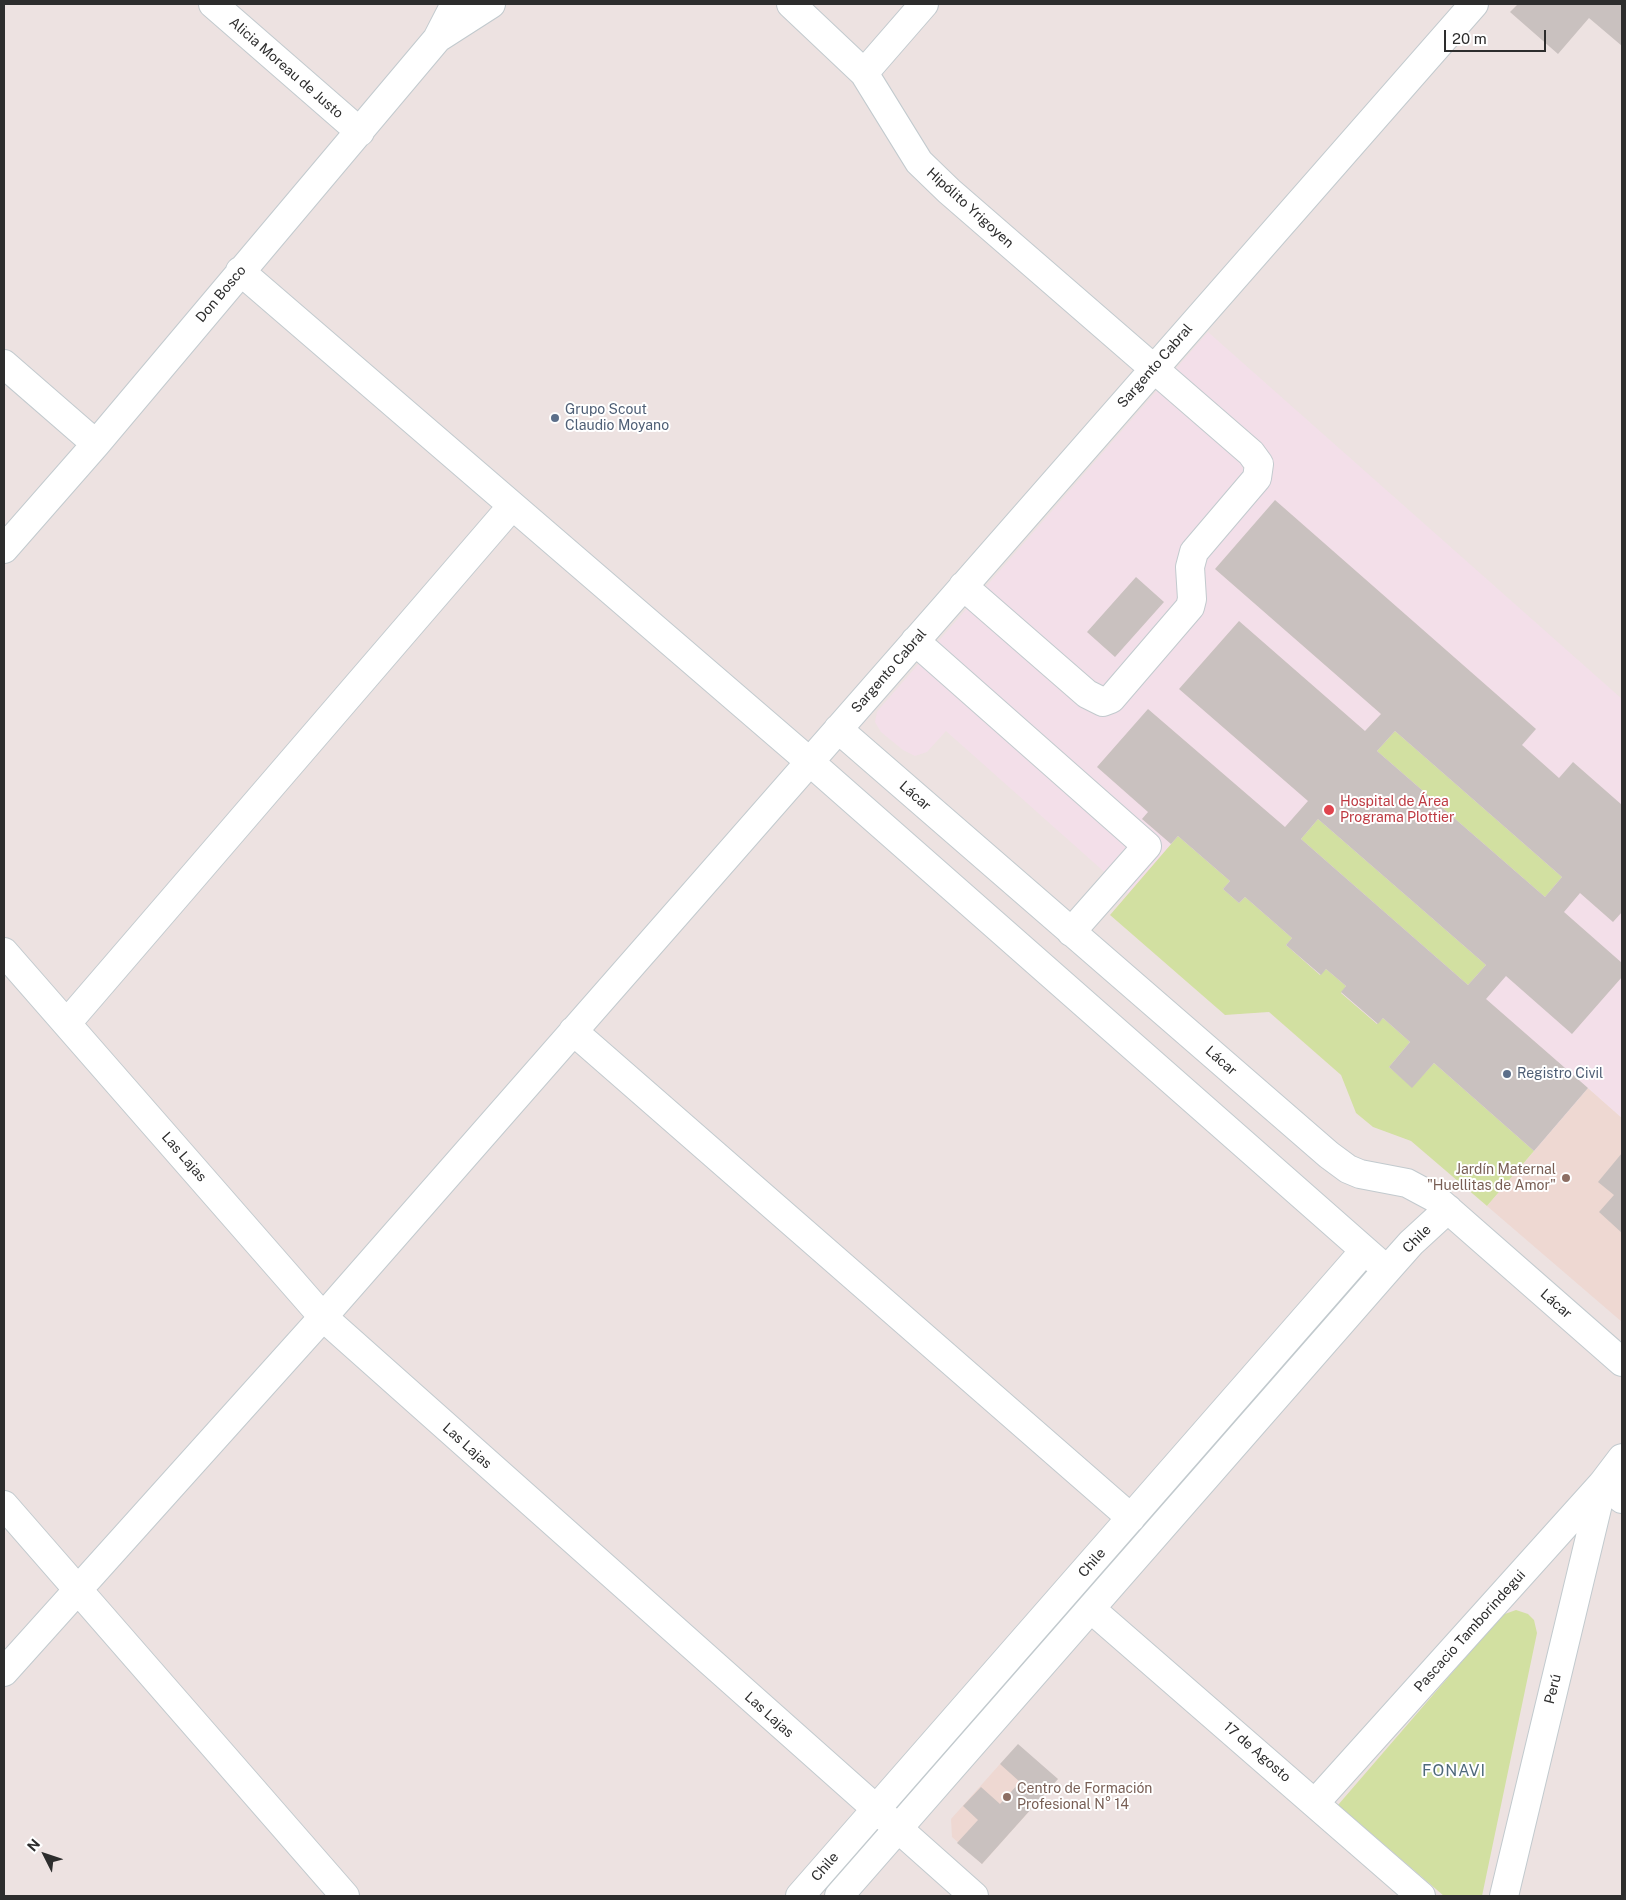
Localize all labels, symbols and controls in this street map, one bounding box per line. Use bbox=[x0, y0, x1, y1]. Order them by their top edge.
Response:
street label: Alicia Moreau de Justo bbox=[225, 14, 347, 122]
scale bar bbox=[1446, 20, 1548, 52]
text: 20 m bbox=[1452, 30, 1487, 47]
street label: Hipólito Yrigoyen bbox=[923, 164, 1017, 252]
street label: Don Bosco bbox=[192, 262, 250, 326]
street label: Sargento Cabral bbox=[1114, 321, 1196, 411]
place label: Grupo Scout Claudio Moyano bbox=[565, 402, 669, 434]
marker: Grupo Scout Claudio Moyano bbox=[549, 412, 561, 424]
street label: Sargento Cabral bbox=[848, 626, 930, 716]
street label: Lácar bbox=[896, 778, 934, 814]
place label: Hospital de Área Programa Plottier bbox=[1340, 794, 1455, 826]
marker: Hospital de Área Programa Plottier bbox=[1322, 803, 1336, 817]
street label: Lácar bbox=[1202, 1043, 1240, 1079]
place label: Registro Civil bbox=[1517, 1066, 1603, 1082]
marker: Registro Civil bbox=[1501, 1068, 1513, 1080]
street label: Las Lajas bbox=[158, 1129, 210, 1185]
place label: Jardín Maternal "Huellitas de Amor" bbox=[1427, 1162, 1556, 1194]
marker: Jardín Maternal "Huellitas de Amor" bbox=[1560, 1172, 1572, 1184]
street label: Chile bbox=[1399, 1221, 1435, 1257]
street label: Lácar bbox=[1537, 1286, 1575, 1322]
street label: Las Lajas bbox=[439, 1420, 495, 1472]
street label: Chile bbox=[1075, 1545, 1109, 1581]
street label: Pascacio Tamborindegui bbox=[1411, 1567, 1529, 1695]
street label: Perú bbox=[1541, 1672, 1565, 1706]
street label: Las Lajas bbox=[741, 1689, 797, 1741]
street label: 17 de Agosto bbox=[1220, 1718, 1294, 1786]
district label: FONAVI bbox=[1421, 1761, 1487, 1781]
place label: Centro de Formación Profesional N° 14 bbox=[1017, 1781, 1152, 1814]
marker: Centro de Formación Profesional N° 14 bbox=[1001, 1791, 1013, 1803]
north arrow bbox=[20, 1830, 70, 1880]
text: N bbox=[24, 1836, 43, 1855]
street label: Chile bbox=[808, 1849, 842, 1885]

